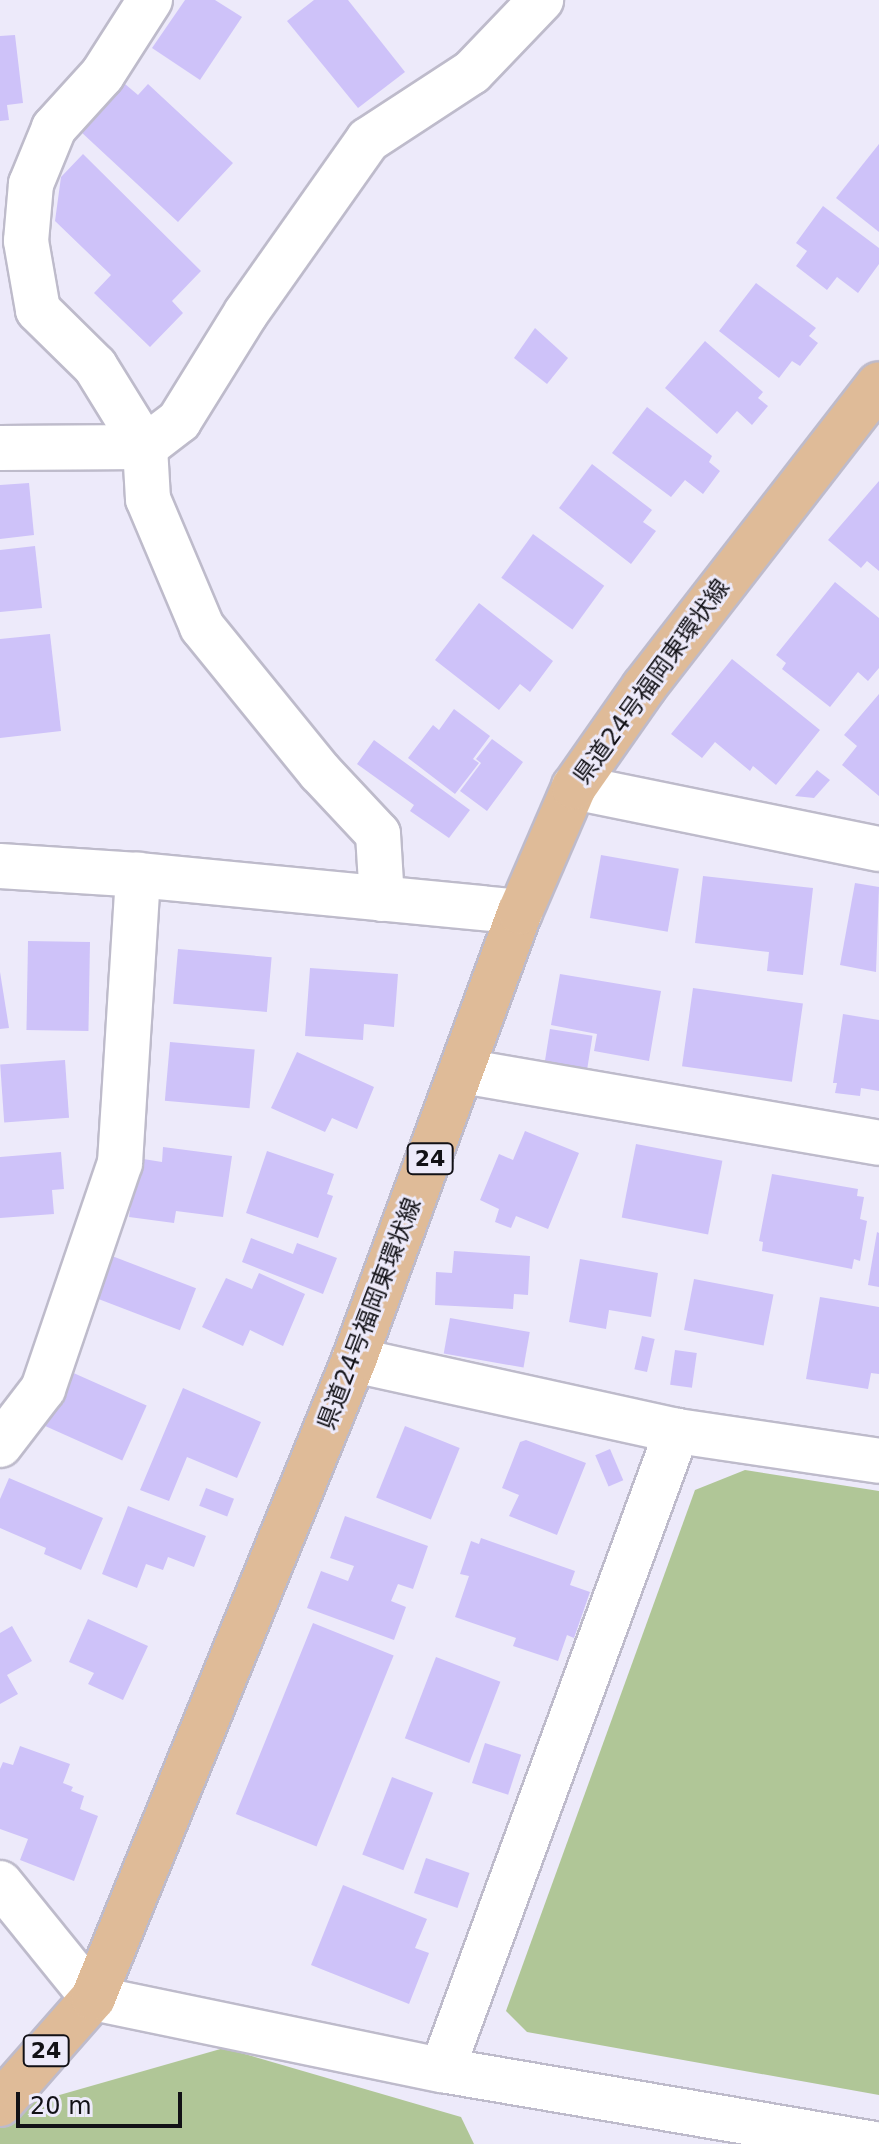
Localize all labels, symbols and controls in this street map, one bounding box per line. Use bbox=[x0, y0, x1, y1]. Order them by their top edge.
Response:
street label: 県道24号福岡東環状線 bbox=[568, 574, 736, 790]
road number: 24 bbox=[406, 1141, 454, 1177]
street label: 県道24号福岡東環状線 bbox=[312, 1194, 428, 1434]
road number: 24 bbox=[22, 2033, 70, 2069]
scale bar bbox=[20, 2076, 186, 2126]
text: 20 m bbox=[30, 2092, 92, 2120]

